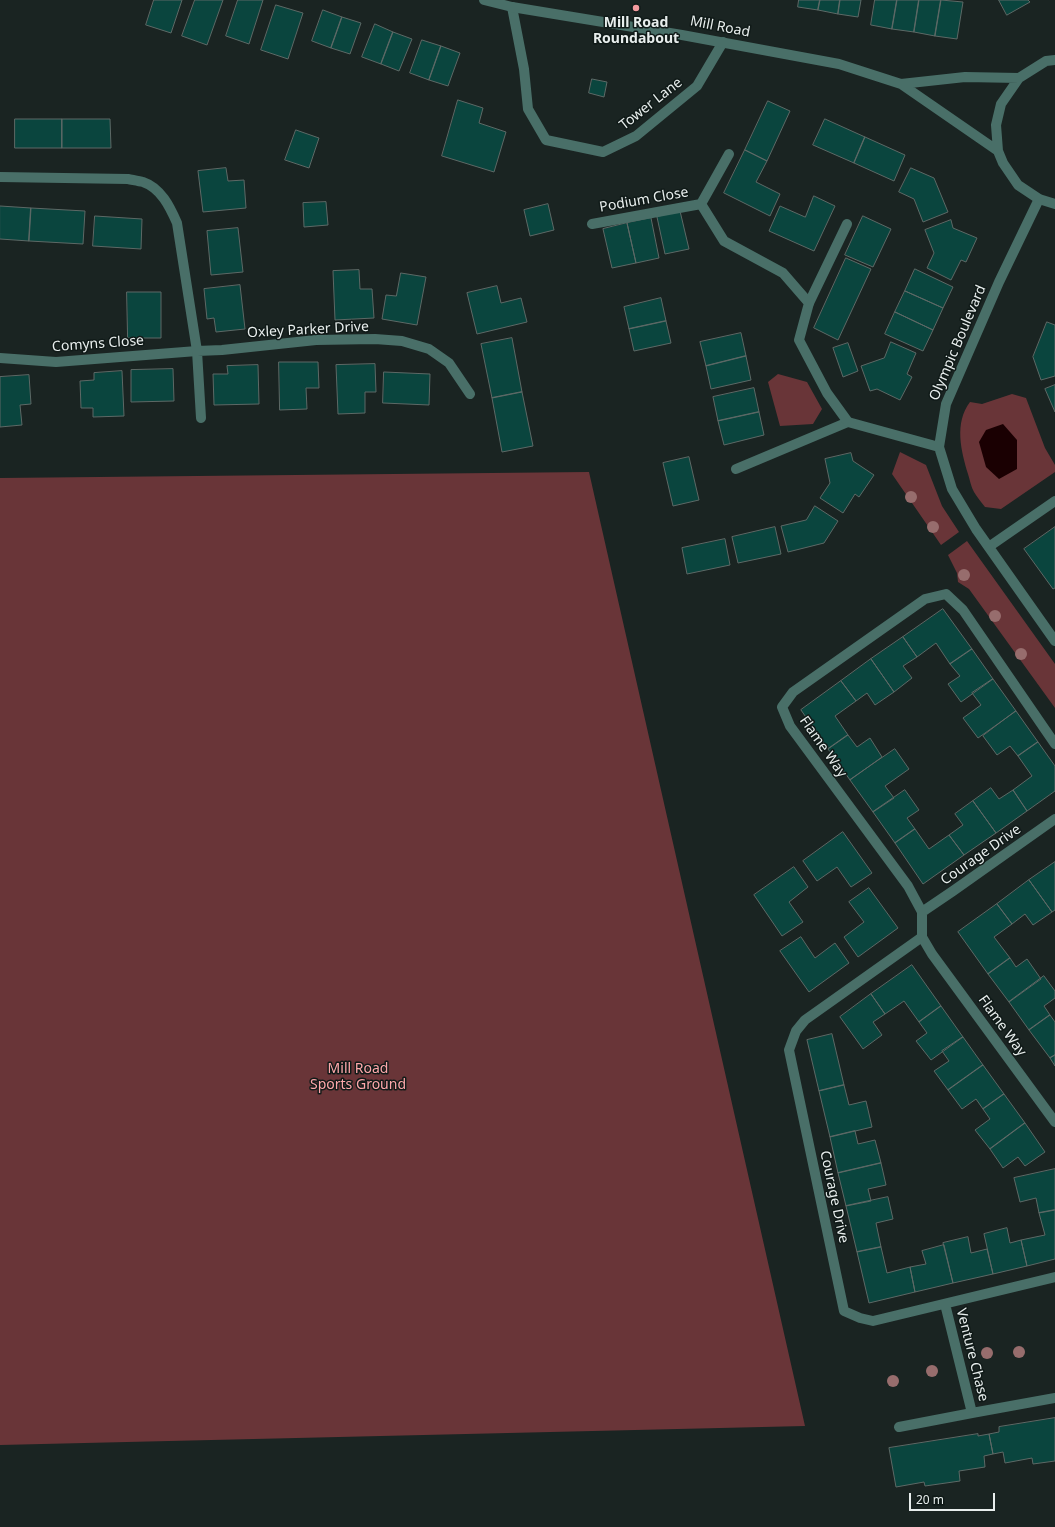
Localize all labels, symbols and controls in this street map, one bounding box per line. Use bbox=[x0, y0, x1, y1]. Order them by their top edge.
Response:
marker: Mill Road Roundabout bbox=[631, 3, 641, 13]
street label: Mill Road bbox=[689, 13, 751, 41]
place label: Mill Road Roundabout bbox=[593, 15, 679, 48]
street label: Tower Lane bbox=[616, 74, 686, 134]
street label: Podium Close bbox=[598, 184, 690, 216]
street label: Olympic Boulevard bbox=[926, 283, 990, 403]
street label: Oxley Parker Drive bbox=[247, 318, 369, 342]
street label: Comyns Close bbox=[51, 332, 145, 356]
street label: Flame Way bbox=[796, 713, 850, 781]
street label: Courage Drive bbox=[938, 821, 1024, 889]
street label: Flame Way bbox=[974, 992, 1030, 1060]
park label: Mill Road Sports Ground bbox=[310, 1061, 406, 1094]
street label: Courage Drive bbox=[816, 1149, 852, 1245]
street label: Venture Chase bbox=[952, 1307, 992, 1403]
scale bar bbox=[911, 1485, 997, 1511]
text: 20 m bbox=[916, 1491, 944, 1508]

